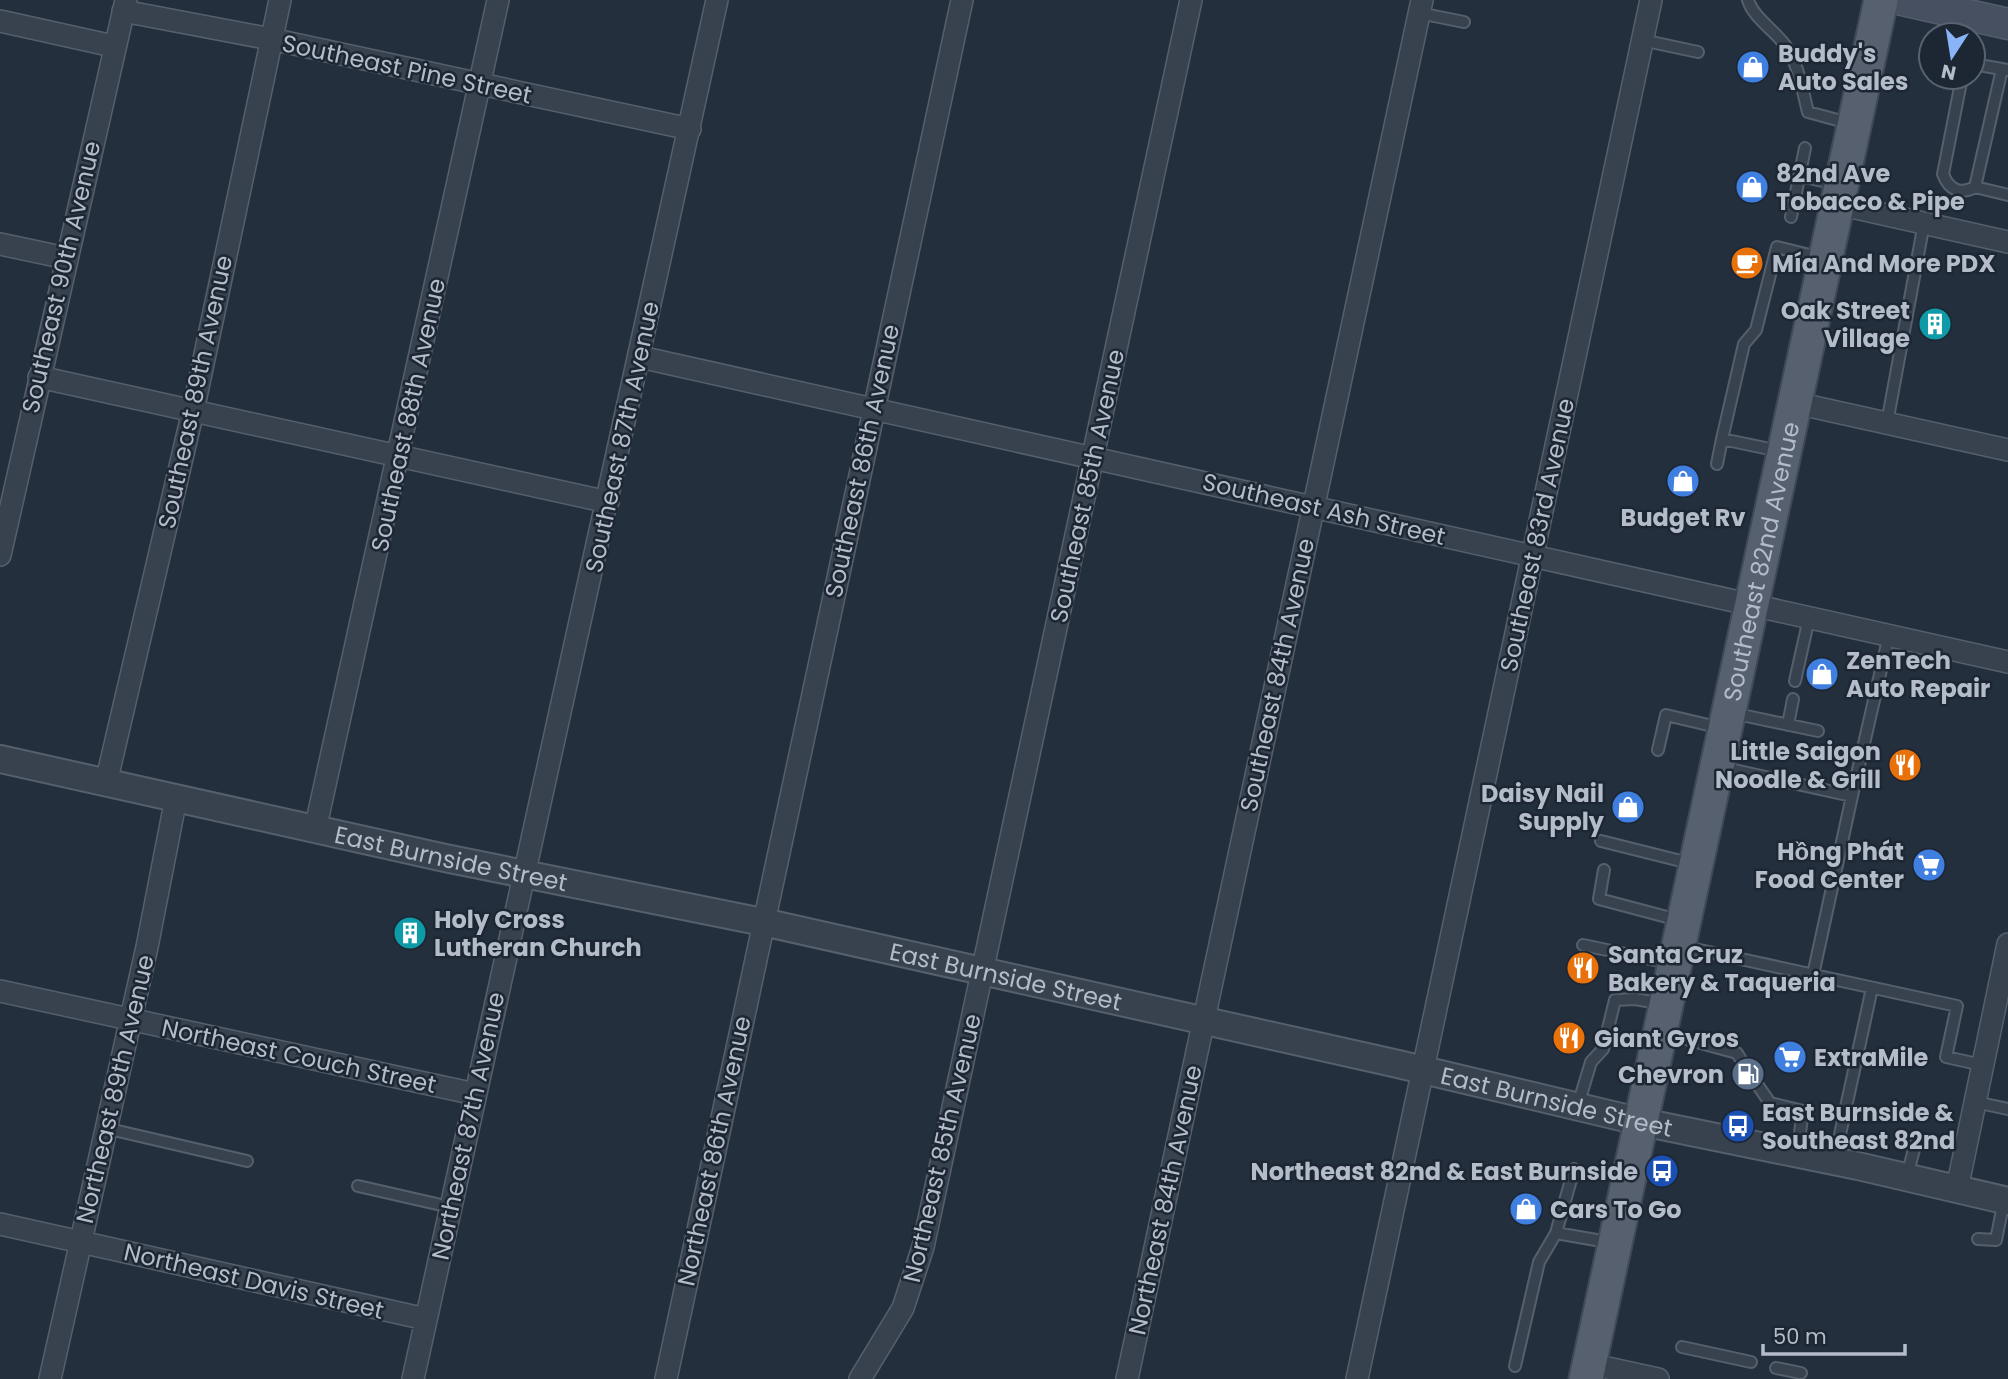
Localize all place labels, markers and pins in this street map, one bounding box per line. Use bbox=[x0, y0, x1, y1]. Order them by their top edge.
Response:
place label: Buddy's Auto Sales bbox=[1778, 37, 1908, 98]
shop icon: Buddy's Auto Sales bbox=[1734, 48, 1772, 86]
place label: 82nd Ave Tobacco & Pipe bbox=[1776, 157, 1965, 218]
shop icon: 82nd Ave Tobacco & Pipe bbox=[1733, 168, 1771, 206]
cafe icon: Mía And More PDX bbox=[1728, 244, 1766, 282]
place label: Mía And More PDX bbox=[1772, 247, 1995, 280]
place label: Oak Street Village bbox=[1781, 294, 1910, 355]
building icon: Oak Street Village bbox=[1916, 305, 1954, 343]
shop icon: Budget Rv bbox=[1664, 462, 1702, 500]
place label: Budget Rv bbox=[1621, 501, 1745, 534]
place label: ZenTech Auto Repair bbox=[1846, 644, 1990, 705]
shop icon: ZenTech Auto Repair bbox=[1803, 655, 1841, 693]
place label: Little Saigon Noodle & Grill bbox=[1715, 735, 1881, 796]
restaurant icon: Little Saigon Noodle & Grill bbox=[1886, 746, 1924, 784]
place label: Daisy Nail Supply bbox=[1481, 777, 1605, 838]
shop icon: Daisy Nail Supply bbox=[1609, 788, 1647, 826]
place label: Hồng Phát Food Center bbox=[1755, 835, 1904, 896]
supermarket icon: Hồng Phát Food Center bbox=[1910, 846, 1948, 884]
place label: Holy Cross Lutheran Church bbox=[434, 903, 642, 964]
building icon: Holy Cross Lutheran Church bbox=[391, 914, 429, 952]
place label: Santa Cruz Bakery & Taqueria bbox=[1608, 938, 1836, 999]
restaurant icon: Santa Cruz Bakery & Taqueria bbox=[1564, 949, 1602, 987]
restaurant icon: Giant Gyros bbox=[1550, 1019, 1588, 1057]
place label: Giant Gyros bbox=[1594, 1022, 1739, 1055]
supermarket icon: ExtraMile bbox=[1771, 1038, 1809, 1076]
place label: ExtraMile bbox=[1814, 1041, 1929, 1074]
fuel station icon: Chevron bbox=[1729, 1055, 1767, 1093]
place label: Chevron bbox=[1618, 1058, 1724, 1091]
place label: East Burnside & Southeast 82nd bbox=[1762, 1096, 1955, 1157]
bus stop icon: East Burnside & Southeast 82nd bbox=[1719, 1107, 1757, 1145]
bus stop icon: Northeast 82nd & East Burnside bbox=[1643, 1152, 1681, 1190]
place label: Northeast 82nd & East Burnside bbox=[1251, 1155, 1638, 1188]
shop icon: Cars To Go bbox=[1507, 1190, 1545, 1228]
place label: Cars To Go bbox=[1550, 1193, 1681, 1226]

